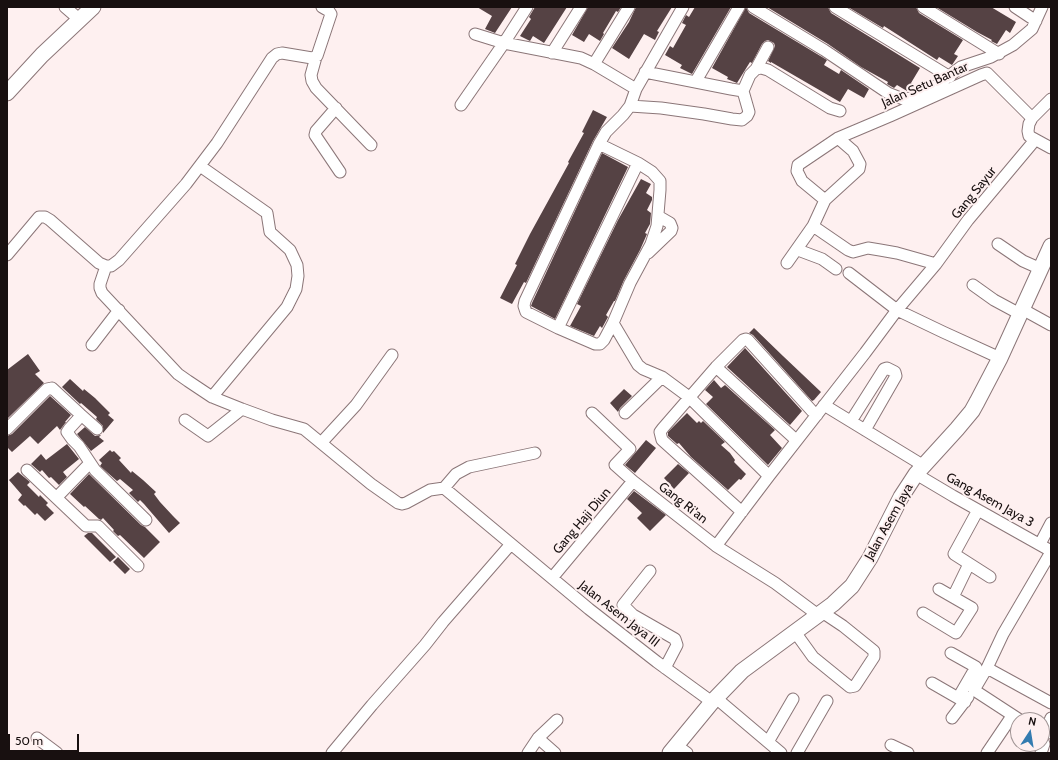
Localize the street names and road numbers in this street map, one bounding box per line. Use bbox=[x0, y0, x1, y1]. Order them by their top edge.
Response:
street label: Jalan Setu Bantar bbox=[879, 59, 971, 111]
street label: Gang Sayur bbox=[948, 164, 1000, 222]
street label: Gang Asem Jaya 3 bbox=[943, 469, 1037, 531]
street label: Gang Ri'an bbox=[655, 479, 711, 527]
street label: Jalan Asem Jaya bbox=[862, 481, 916, 563]
street label: Gang Haji Diun bbox=[550, 485, 614, 557]
street label: Jalan Asem Jaya III bbox=[576, 578, 662, 650]

